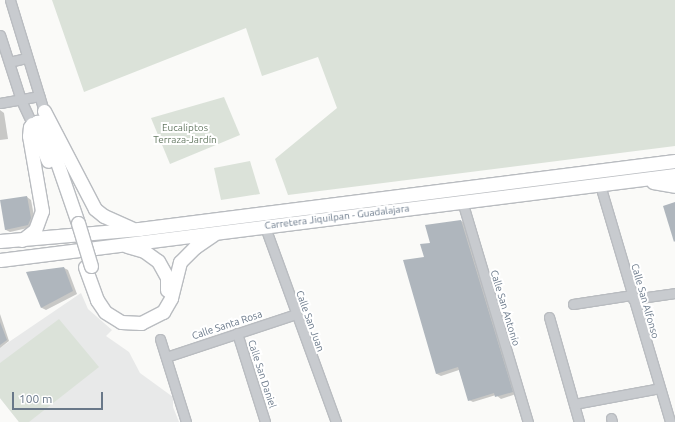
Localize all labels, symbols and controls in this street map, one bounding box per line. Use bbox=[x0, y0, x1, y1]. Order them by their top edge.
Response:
park label: Eucaliptos Terraza-Jardín bbox=[153, 121, 217, 144]
street label: Carretera Jiquilpan - Guadalajara bbox=[264, 202, 410, 232]
street label: Calle San Alfonso bbox=[629, 262, 661, 340]
street label: Calle San Antonio bbox=[488, 269, 522, 347]
street label: Calle San Juan bbox=[293, 289, 327, 353]
street label: Calle Santa Rosa bbox=[190, 308, 264, 342]
street label: Calle San Daniel bbox=[245, 338, 279, 410]
scale bar bbox=[14, 384, 105, 410]
text: 100 m bbox=[19, 392, 52, 405]

